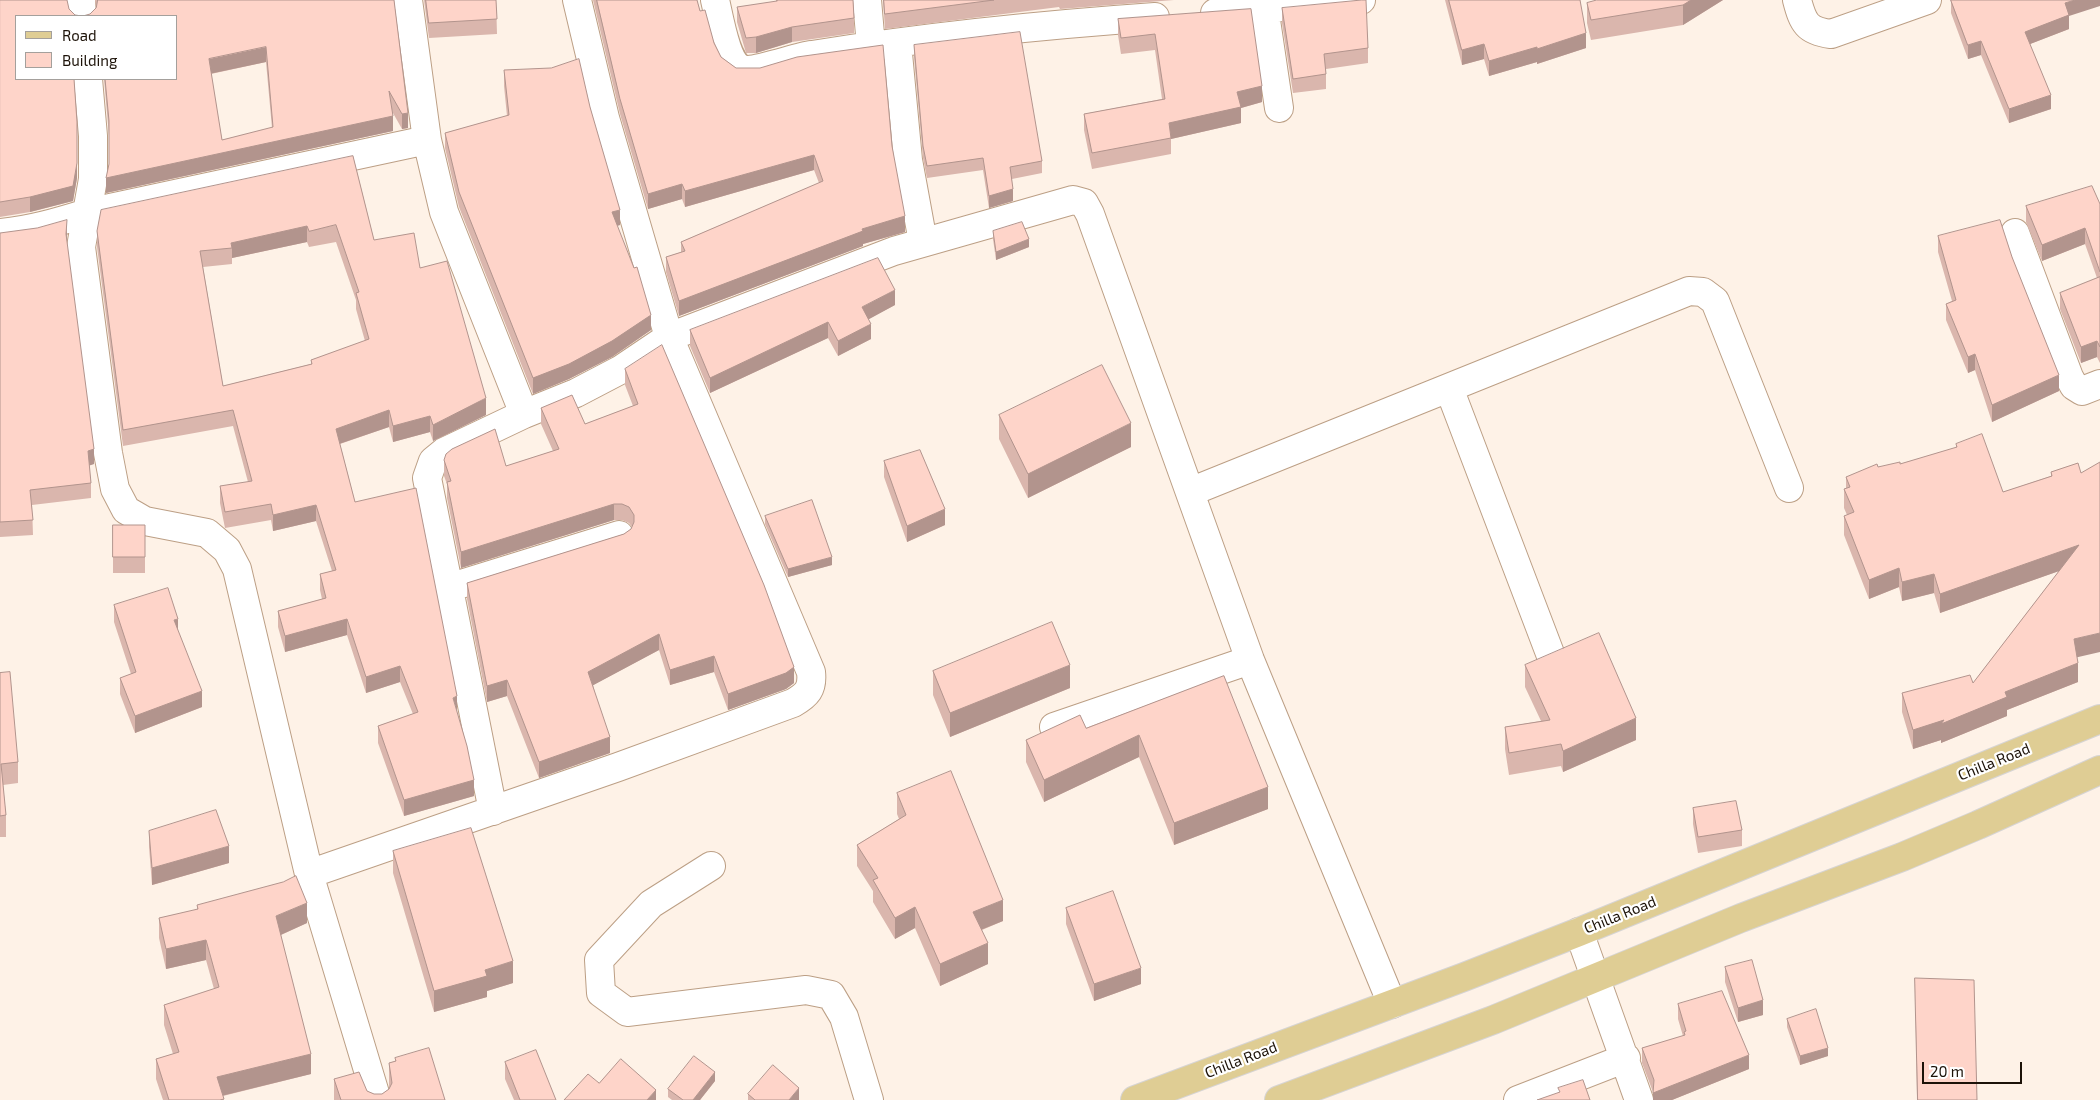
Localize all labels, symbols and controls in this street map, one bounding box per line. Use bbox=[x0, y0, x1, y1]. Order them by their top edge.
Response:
legend bbox=[15, 15, 178, 80]
text: Road bbox=[62, 26, 97, 44]
text: Building bbox=[62, 51, 117, 69]
street label: Chilla Road bbox=[1955, 739, 2033, 785]
street label: Chilla Road bbox=[1581, 892, 1659, 938]
street label: Chilla Road bbox=[1202, 1038, 1280, 1082]
scale bar bbox=[1925, 1052, 2025, 1084]
text: 20 m bbox=[1930, 1062, 1964, 1080]

